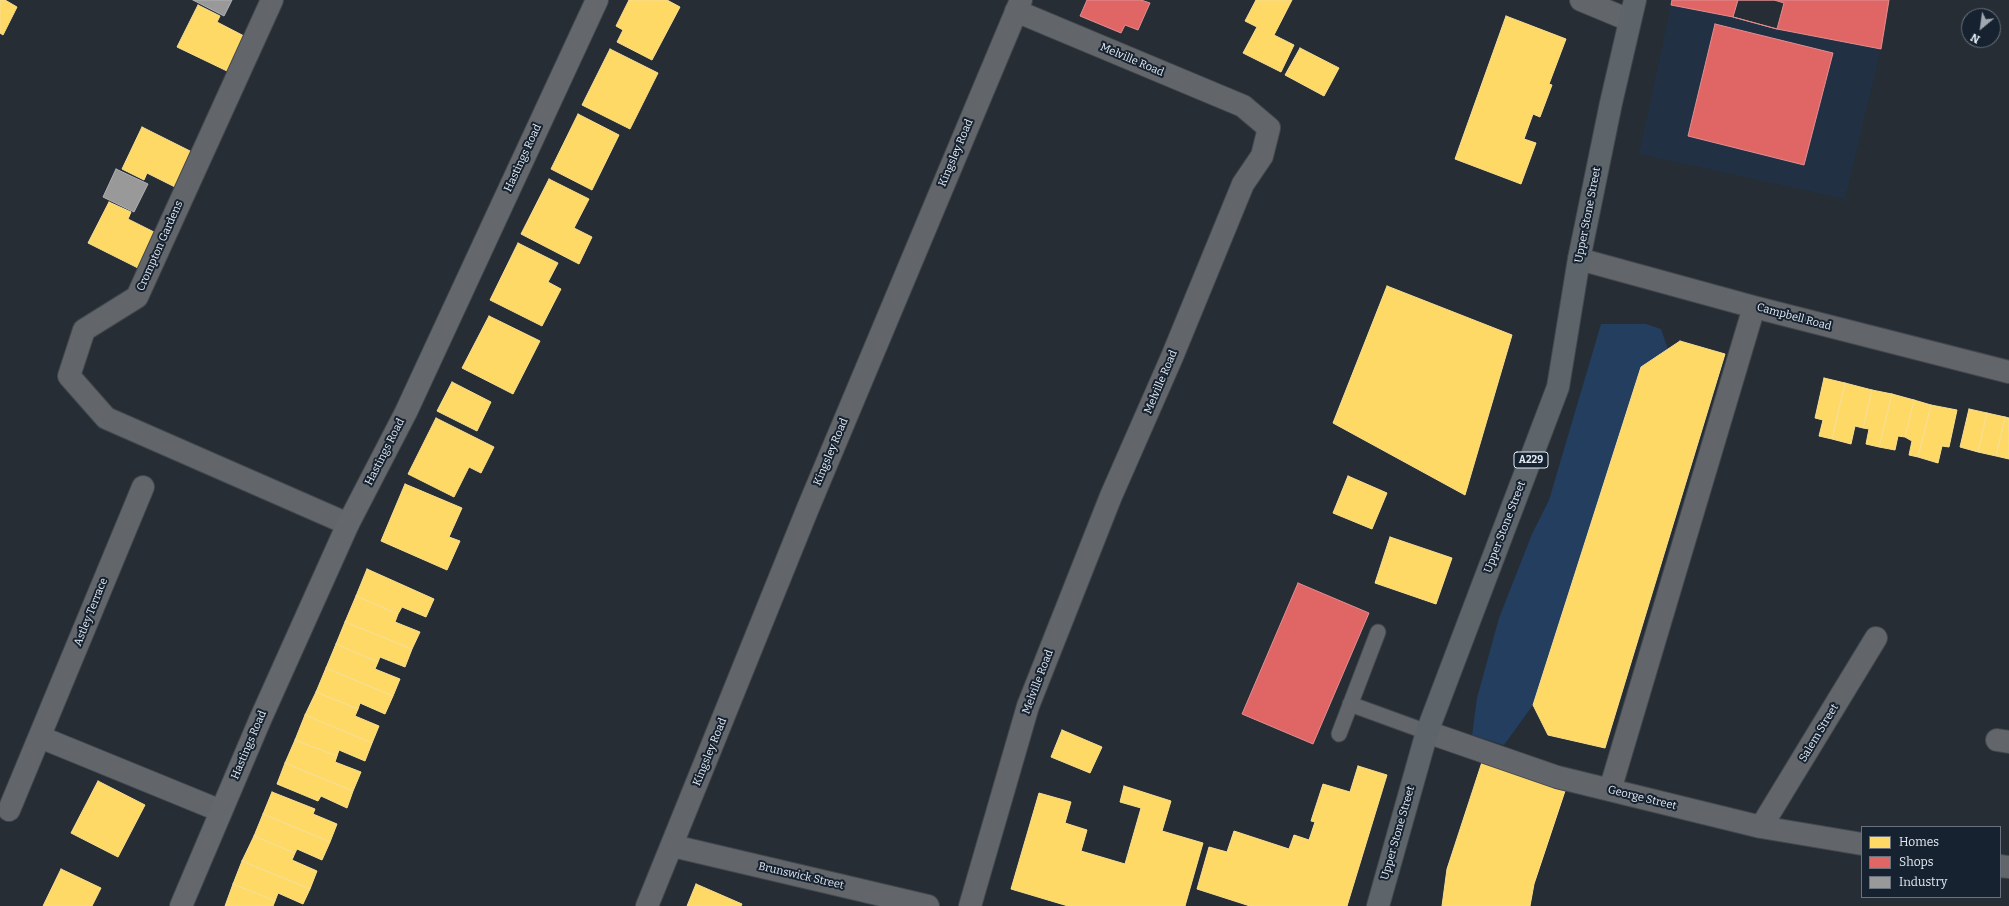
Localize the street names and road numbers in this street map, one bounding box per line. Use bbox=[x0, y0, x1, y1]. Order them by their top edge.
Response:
street label: Melville Road bbox=[1098, 41, 1166, 79]
street label: Kingsley Road bbox=[936, 117, 976, 189]
street label: Hastings Road bbox=[502, 122, 544, 194]
street label: Upper Stone Street bbox=[1572, 166, 1604, 264]
street label: Crompton Gardens bbox=[134, 199, 186, 293]
street label: Campbell Road bbox=[1755, 301, 1833, 333]
street label: Melville Road bbox=[1142, 348, 1180, 416]
street label: Hastings Road bbox=[362, 416, 408, 488]
street label: Kingsley Road bbox=[811, 416, 851, 488]
road number: A229 bbox=[1514, 452, 1548, 468]
street label: Upper Stone Street bbox=[1481, 479, 1529, 575]
street label: Astley Terrace bbox=[71, 576, 111, 648]
street label: Melville Road bbox=[1020, 648, 1056, 716]
street label: Salem Street bbox=[1797, 702, 1841, 764]
street label: Hastings Road bbox=[229, 709, 269, 781]
street label: Kingsley Road bbox=[690, 716, 730, 788]
street label: George Street bbox=[1606, 783, 1678, 813]
street label: Upper Stone Street bbox=[1378, 784, 1418, 882]
street label: Brunswick Street bbox=[757, 860, 845, 892]

